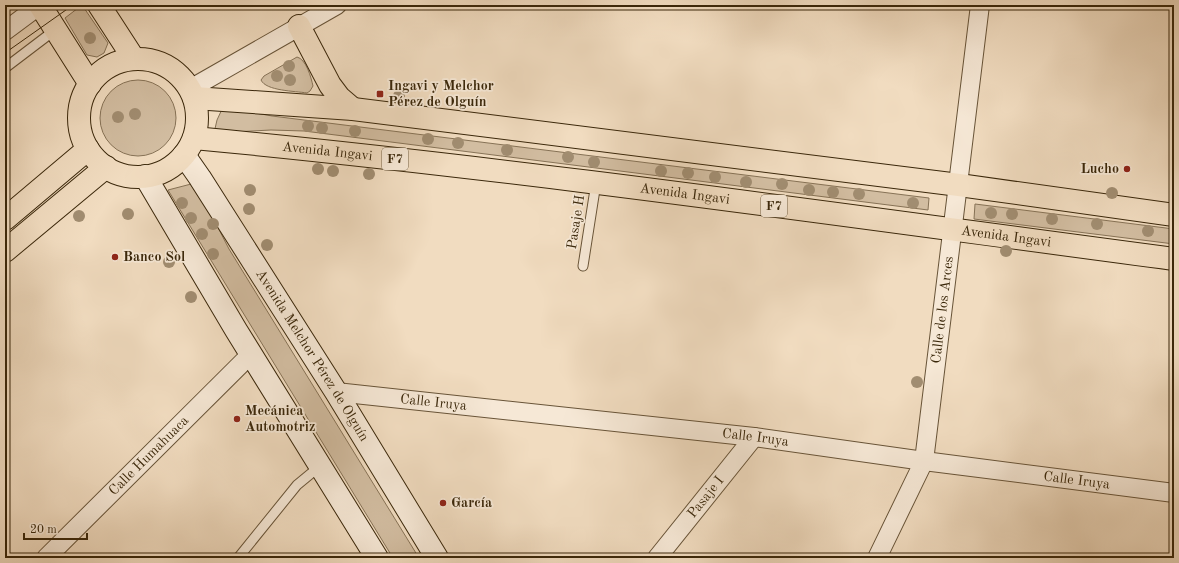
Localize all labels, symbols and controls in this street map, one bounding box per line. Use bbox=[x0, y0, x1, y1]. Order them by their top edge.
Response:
place label: Ingavi y Melchor Pérez de Olguín bbox=[388, 79, 494, 109]
marker: Ingavi y Melchor Pérez de Olguín bbox=[375, 89, 385, 99]
street label: Avenida Ingavi bbox=[281, 140, 373, 163]
road number: F7 bbox=[382, 148, 408, 170]
place label: Lucho bbox=[1080, 162, 1119, 176]
marker: Lucho bbox=[1122, 164, 1132, 174]
street label: Avenida Ingavi bbox=[639, 181, 731, 207]
street label: Pasaje H bbox=[565, 194, 587, 250]
road number: F7 bbox=[761, 195, 787, 217]
street label: Avenida Ingavi bbox=[960, 224, 1052, 250]
place label: Banco Sol bbox=[123, 250, 185, 264]
marker: Banco Sol bbox=[110, 252, 120, 262]
street label: Calle de los Arces bbox=[929, 256, 956, 364]
street label: Avenida Melchor Pérez de Olguín bbox=[253, 267, 372, 444]
street label: Calle Iruya bbox=[399, 392, 468, 413]
place label: Mecánica Automotriz bbox=[245, 404, 315, 434]
street label: Calle Humahuaca bbox=[106, 413, 191, 498]
marker: Mecánica Automotriz bbox=[232, 414, 242, 424]
street label: Calle Iruya bbox=[722, 427, 790, 449]
street label: Calle Iruya bbox=[1043, 469, 1111, 492]
street label: Pasaje I bbox=[685, 474, 727, 521]
place label: García bbox=[451, 496, 492, 510]
marker: García bbox=[438, 498, 448, 508]
scale bar bbox=[24, 515, 87, 541]
text: 20 m bbox=[30, 524, 57, 536]

